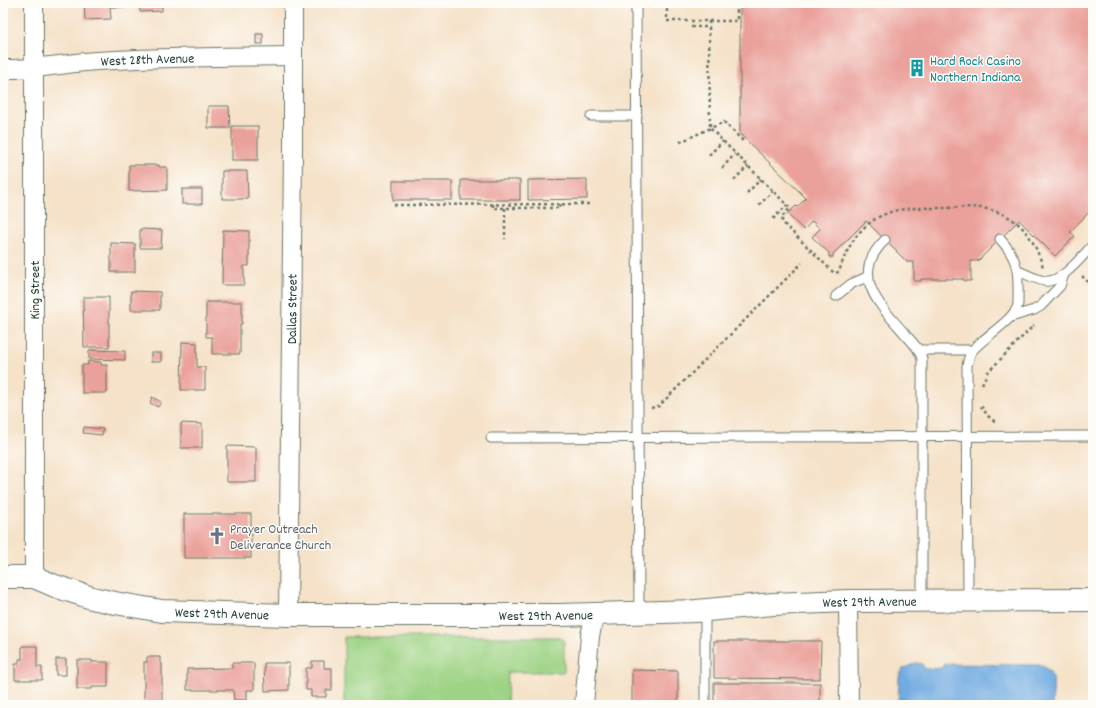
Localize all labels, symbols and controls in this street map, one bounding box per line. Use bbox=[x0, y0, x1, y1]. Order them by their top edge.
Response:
street label: West 28th Avenue bbox=[100, 49, 194, 73]
place label: Hard Rock Casino Northern Indiana bbox=[930, 52, 1021, 88]
building icon: Hard Rock Casino Northern Indiana bbox=[907, 58, 927, 78]
street label: King Street bbox=[26, 261, 46, 319]
street label: Dallas Street bbox=[283, 274, 304, 344]
place label: Prayer Outreach Deliverance Church bbox=[230, 520, 331, 556]
church icon: Prayer Outreach Deliverance Church bbox=[207, 526, 227, 546]
street label: West 29th Avenue bbox=[822, 593, 917, 614]
street label: West 29th Avenue bbox=[175, 603, 269, 626]
street label: West 29th Avenue bbox=[499, 606, 593, 627]

